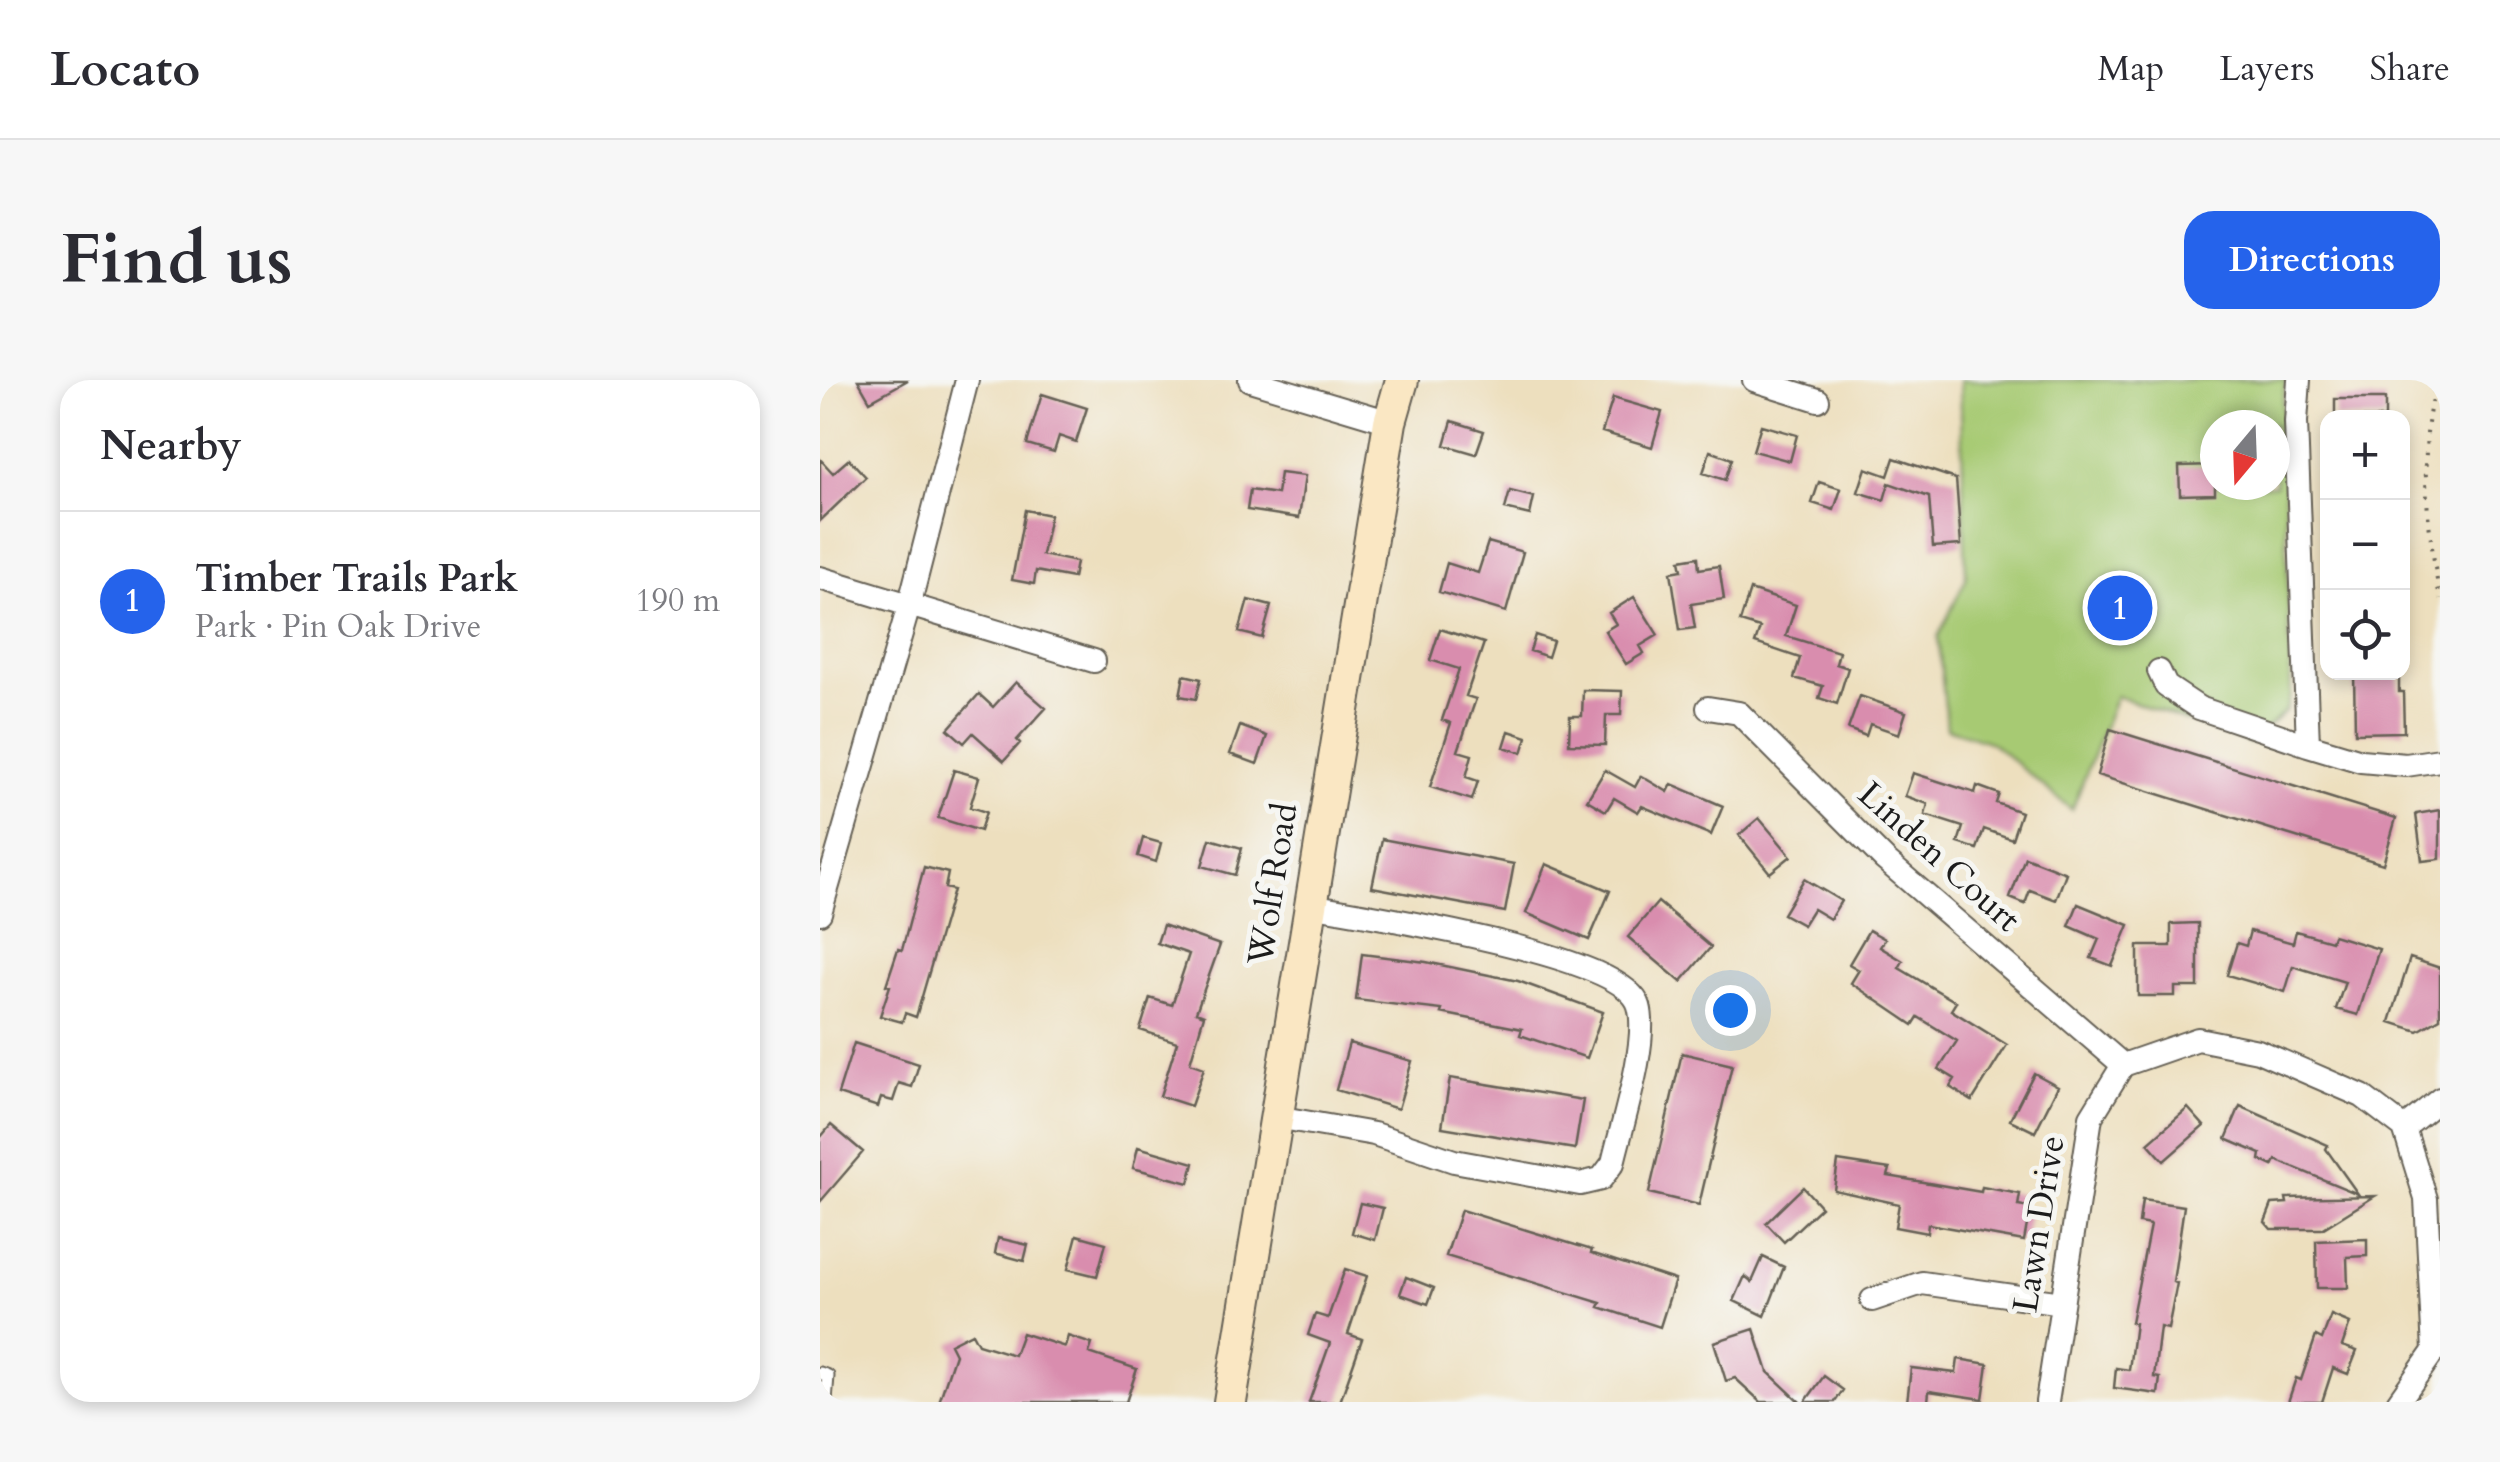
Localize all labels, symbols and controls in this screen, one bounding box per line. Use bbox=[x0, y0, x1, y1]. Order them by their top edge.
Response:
text: Locato bbox=[50, 37, 200, 102]
text: Map bbox=[2098, 45, 2164, 93]
text: Layers bbox=[2219, 45, 2314, 93]
text: Share bbox=[2369, 45, 2450, 93]
button: Directions bbox=[2184, 211, 2440, 309]
text: Find us bbox=[60, 213, 293, 307]
north arrow bbox=[2200, 410, 2290, 500]
map controls bbox=[2320, 410, 2410, 680]
button: + bbox=[2320, 410, 2410, 500]
text: Nearby bbox=[100, 417, 242, 474]
button: − bbox=[2320, 500, 2410, 590]
text: Timber Trails Park bbox=[195, 553, 518, 605]
pin: 1 bbox=[2088, 570, 2152, 646]
text: 1 bbox=[124, 579, 141, 623]
text: 190 m bbox=[635, 579, 720, 623]
button: locate bbox=[2320, 590, 2410, 680]
text: Park · Pin Oak Drive bbox=[195, 605, 481, 649]
street label: Linden Court bbox=[1847, 771, 2031, 943]
street label: Wolf Road bbox=[1236, 799, 1310, 969]
your location bbox=[1705, 985, 1756, 1036]
street label: Lawn Drive bbox=[2001, 1132, 2077, 1316]

